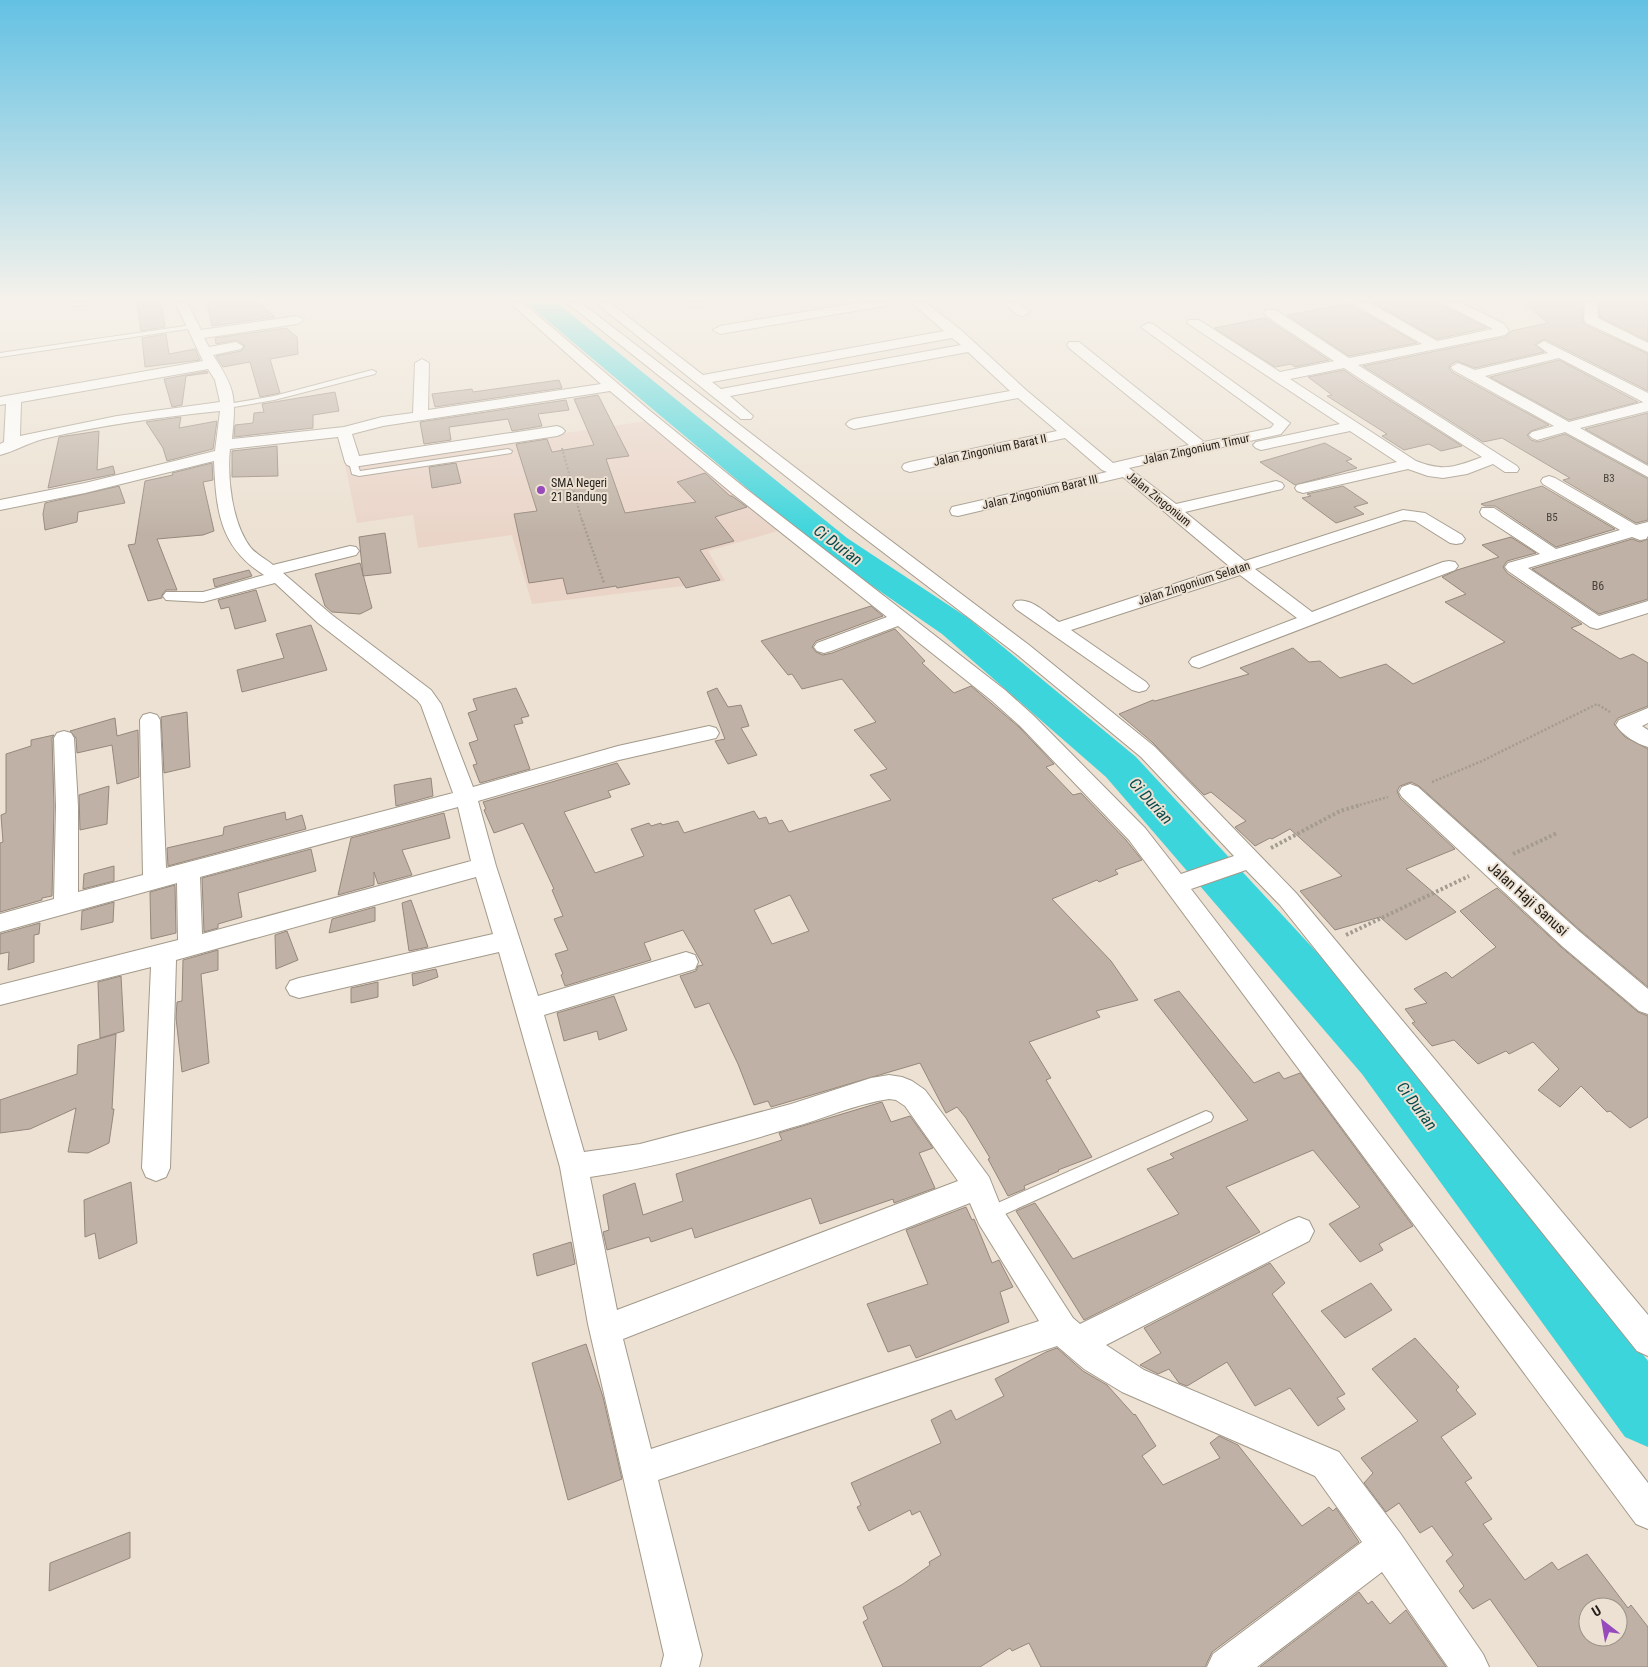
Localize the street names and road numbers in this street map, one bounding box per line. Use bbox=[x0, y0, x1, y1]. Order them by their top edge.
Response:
street label: Jalan Zingonium Barat II bbox=[932, 431, 1048, 469]
street label: Jalan Zingonium Timur bbox=[1141, 431, 1251, 467]
street label: Jalan Zingonium bbox=[1124, 469, 1194, 529]
street label: Jalan Zingonium Barat III bbox=[981, 472, 1099, 512]
street label: Jalan Zingonium Selatan bbox=[1136, 558, 1252, 608]
street label: Jalan Haji Sanusi bbox=[1484, 858, 1572, 940]

